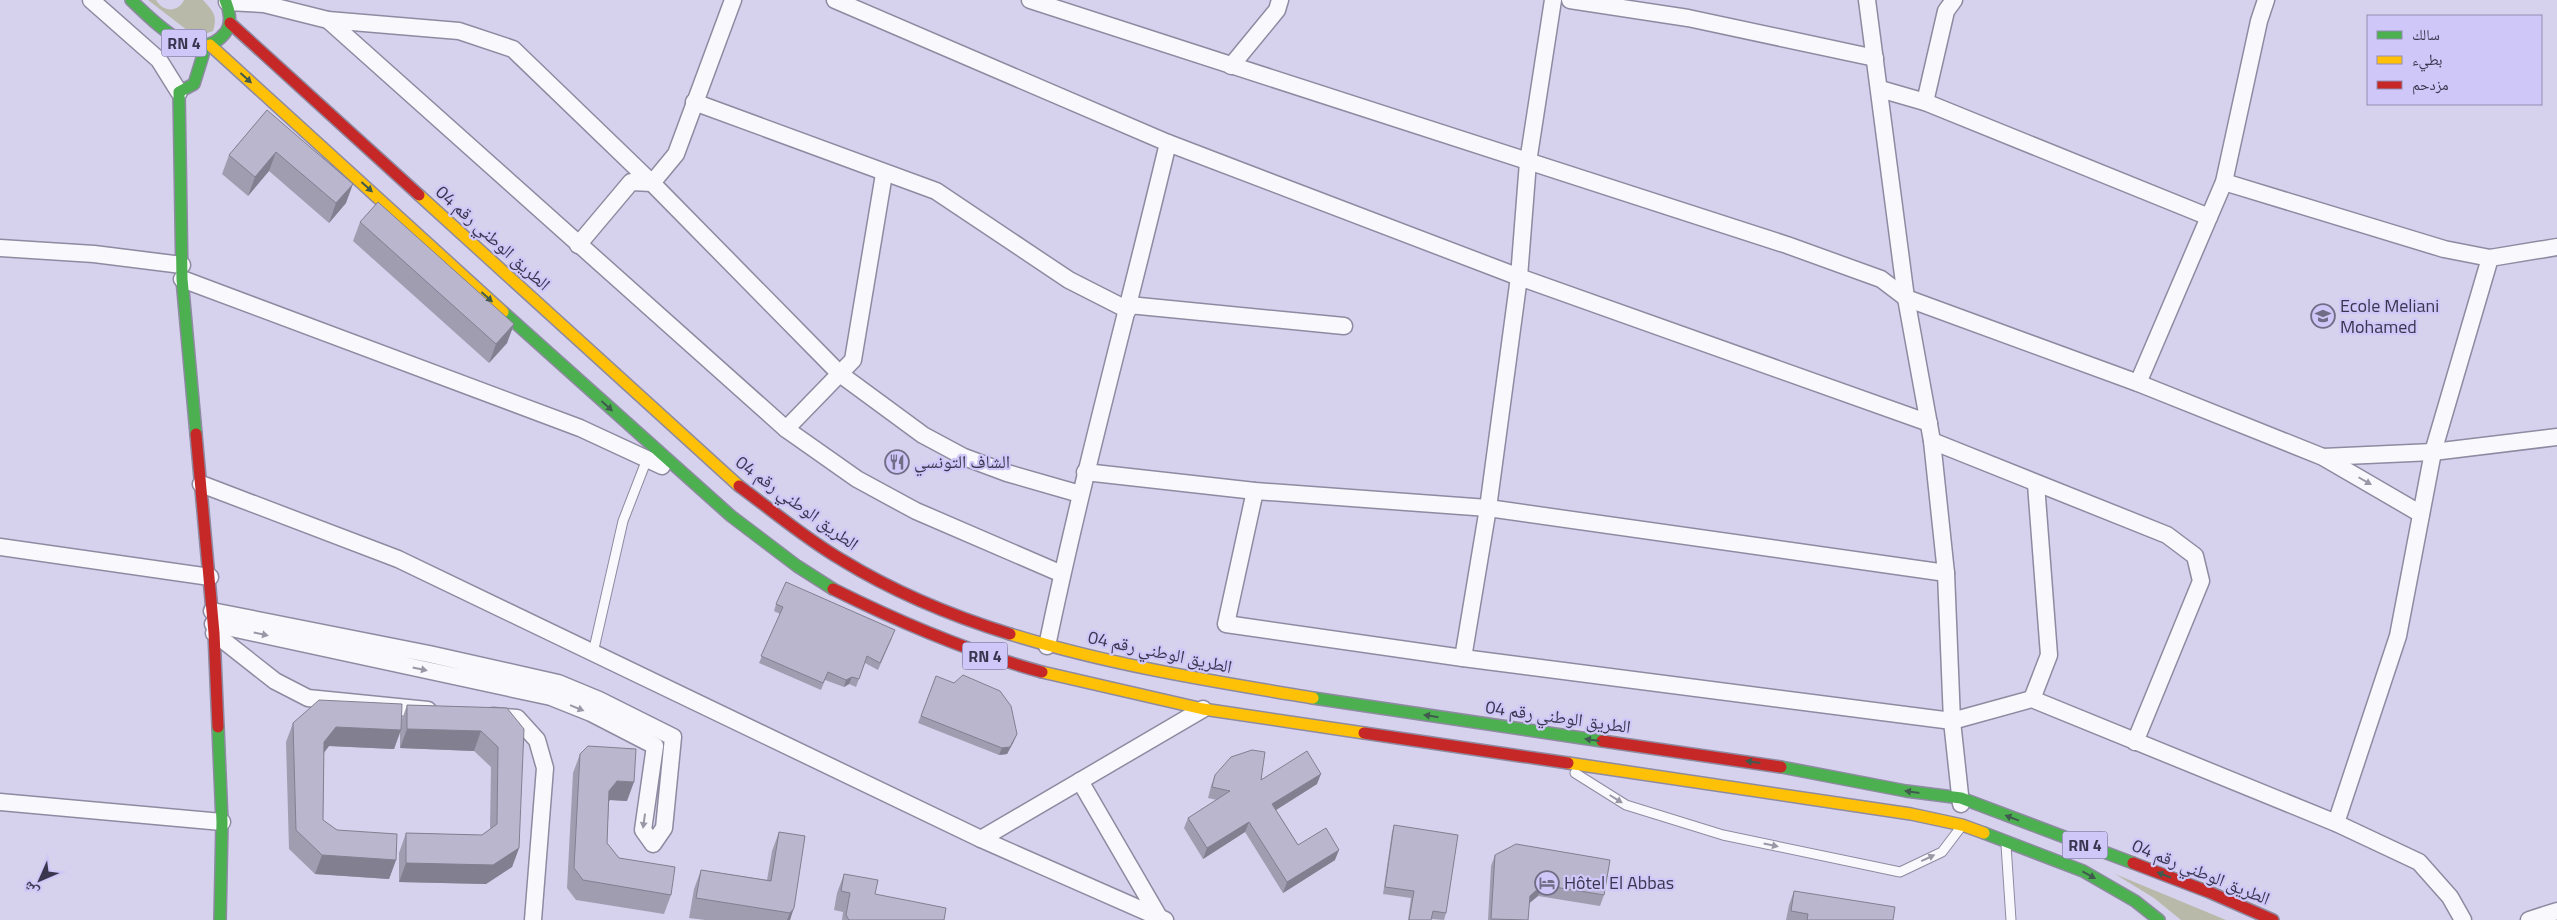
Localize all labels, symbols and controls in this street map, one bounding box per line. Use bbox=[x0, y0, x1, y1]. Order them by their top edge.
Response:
legend bbox=[2367, 15, 2542, 105]
text: سالك bbox=[2412, 23, 2440, 46]
road number: RN 4 bbox=[162, 29, 206, 56]
text: بطيء bbox=[2412, 48, 2442, 72]
one-way arrow bbox=[240, 72, 252, 84]
text: مزدحم bbox=[2412, 73, 2449, 96]
street label: الطريق الوطني رقم 04 bbox=[429, 179, 557, 298]
one-way arrow bbox=[360, 182, 373, 193]
one-way arrow bbox=[480, 291, 492, 303]
place label: Ecole Meliani Mohamed bbox=[2340, 292, 2439, 340]
school or university icon: Ecole Meliani Mohamed bbox=[2310, 303, 2336, 329]
one-way arrow bbox=[601, 400, 613, 412]
place label: الشاف التونسي bbox=[914, 448, 1010, 477]
street label: الطريق الوطني رقم 04 bbox=[729, 449, 864, 558]
restaurant icon: الشاف التونسي bbox=[884, 449, 910, 475]
one-way arrow bbox=[2358, 477, 2371, 486]
street label: الطريق الوطني رقم 04 bbox=[1085, 623, 1235, 681]
one-way arrow bbox=[253, 630, 268, 638]
road number: RN 4 bbox=[962, 642, 1008, 669]
one-way arrow bbox=[412, 665, 427, 673]
street label: الطريق الوطني رقم 04 bbox=[1483, 693, 1632, 742]
one-way arrow bbox=[570, 704, 584, 712]
one-way arrow bbox=[1423, 712, 1439, 720]
one-way arrow bbox=[1583, 736, 1599, 744]
one-way arrow bbox=[1744, 758, 1760, 766]
one-way arrow bbox=[1904, 788, 1920, 796]
one-way arrow bbox=[1610, 794, 1623, 804]
one-way arrow bbox=[640, 814, 648, 830]
one-way arrow bbox=[2004, 814, 2019, 822]
road number: RN 4 bbox=[2062, 832, 2108, 858]
street label: الطريق الوطني رقم 04 bbox=[2128, 832, 2274, 913]
one-way arrow bbox=[1764, 842, 1780, 850]
one-way arrow bbox=[1921, 854, 1935, 862]
north arrow bbox=[15, 855, 65, 905]
place label: Hôtel El Abbas bbox=[1564, 869, 1674, 896]
hotel icon: Hôtel El Abbas bbox=[1534, 870, 1560, 896]
one-way arrow bbox=[2083, 870, 2096, 879]
one-way arrow bbox=[2156, 871, 2171, 879]
text: ش bbox=[18, 877, 43, 902]

